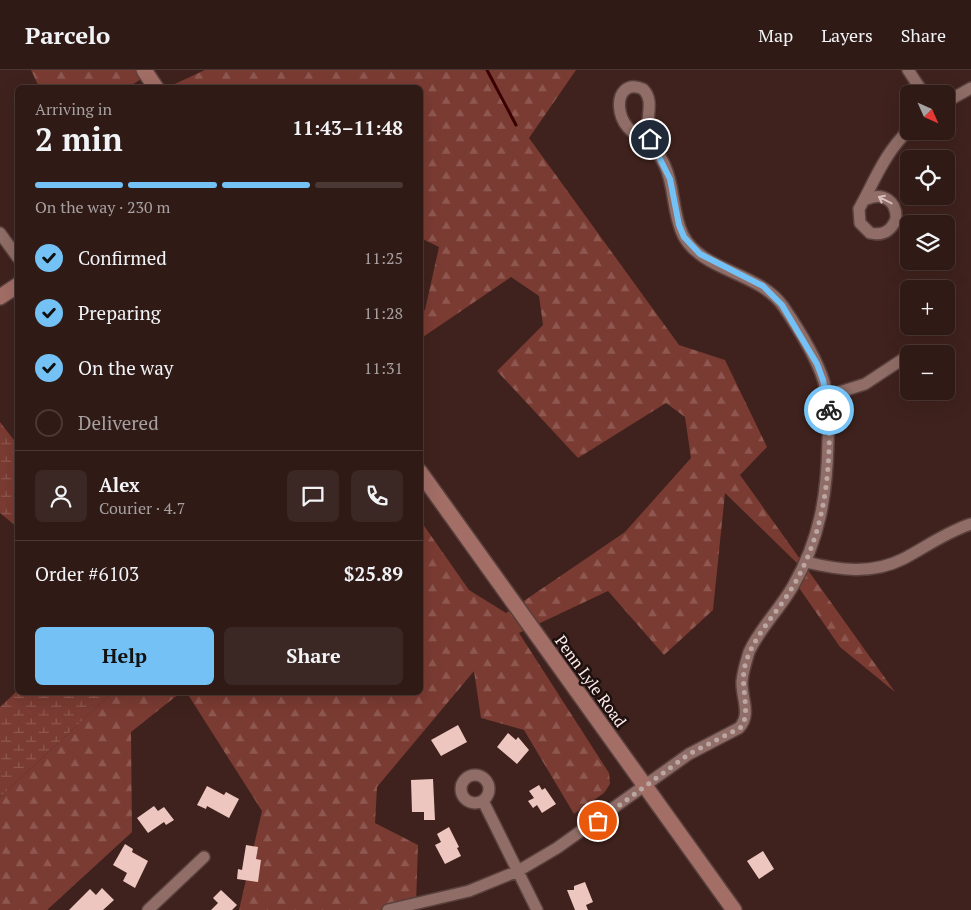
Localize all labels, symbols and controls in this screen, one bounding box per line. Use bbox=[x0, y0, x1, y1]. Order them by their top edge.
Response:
text: Parcelo bbox=[25, 19, 110, 51]
text: Map bbox=[758, 23, 793, 47]
text: Layers bbox=[821, 23, 873, 47]
text: Share bbox=[901, 23, 946, 47]
north arrow bbox=[900, 85, 955, 140]
map controls bbox=[900, 85, 955, 400]
text: Arriving in bbox=[35, 98, 112, 120]
text: 11:43–11:48 bbox=[292, 115, 403, 140]
text: 2 min bbox=[35, 118, 123, 160]
pin bbox=[629, 118, 671, 160]
icon: home bbox=[636, 125, 664, 153]
button: locate bbox=[900, 150, 955, 205]
one-way arrow bbox=[878, 194, 893, 204]
text: On the way · 230 m bbox=[35, 196, 170, 218]
button: layers bbox=[900, 215, 955, 270]
icon: check bbox=[35, 244, 63, 272]
text: Confirmed bbox=[78, 245, 167, 270]
text: 11:25 bbox=[364, 247, 403, 269]
button: + bbox=[900, 280, 955, 335]
icon: check bbox=[35, 299, 63, 327]
text: Preparing bbox=[78, 300, 161, 325]
text: 11:28 bbox=[364, 302, 403, 324]
button: − bbox=[900, 345, 955, 400]
icon: check bbox=[35, 354, 63, 382]
text: On the way bbox=[78, 355, 173, 380]
text: 11:31 bbox=[364, 357, 403, 379]
courier bbox=[804, 385, 854, 435]
icon: bike bbox=[815, 396, 843, 424]
text: Delivered bbox=[78, 410, 159, 435]
button: person bbox=[35, 470, 87, 522]
button: chat bbox=[287, 470, 339, 522]
button: phone bbox=[351, 470, 403, 522]
text: Alex bbox=[99, 472, 140, 497]
text: Courier · 4.7 bbox=[99, 497, 185, 519]
text: Order #6103 bbox=[35, 561, 139, 586]
text: $25.89 bbox=[344, 561, 403, 586]
button: Help bbox=[35, 627, 214, 685]
button: Share bbox=[224, 627, 403, 685]
street label: Penn Lyle Road bbox=[550, 631, 632, 731]
pin bbox=[577, 800, 619, 842]
icon: bag bbox=[584, 807, 612, 835]

